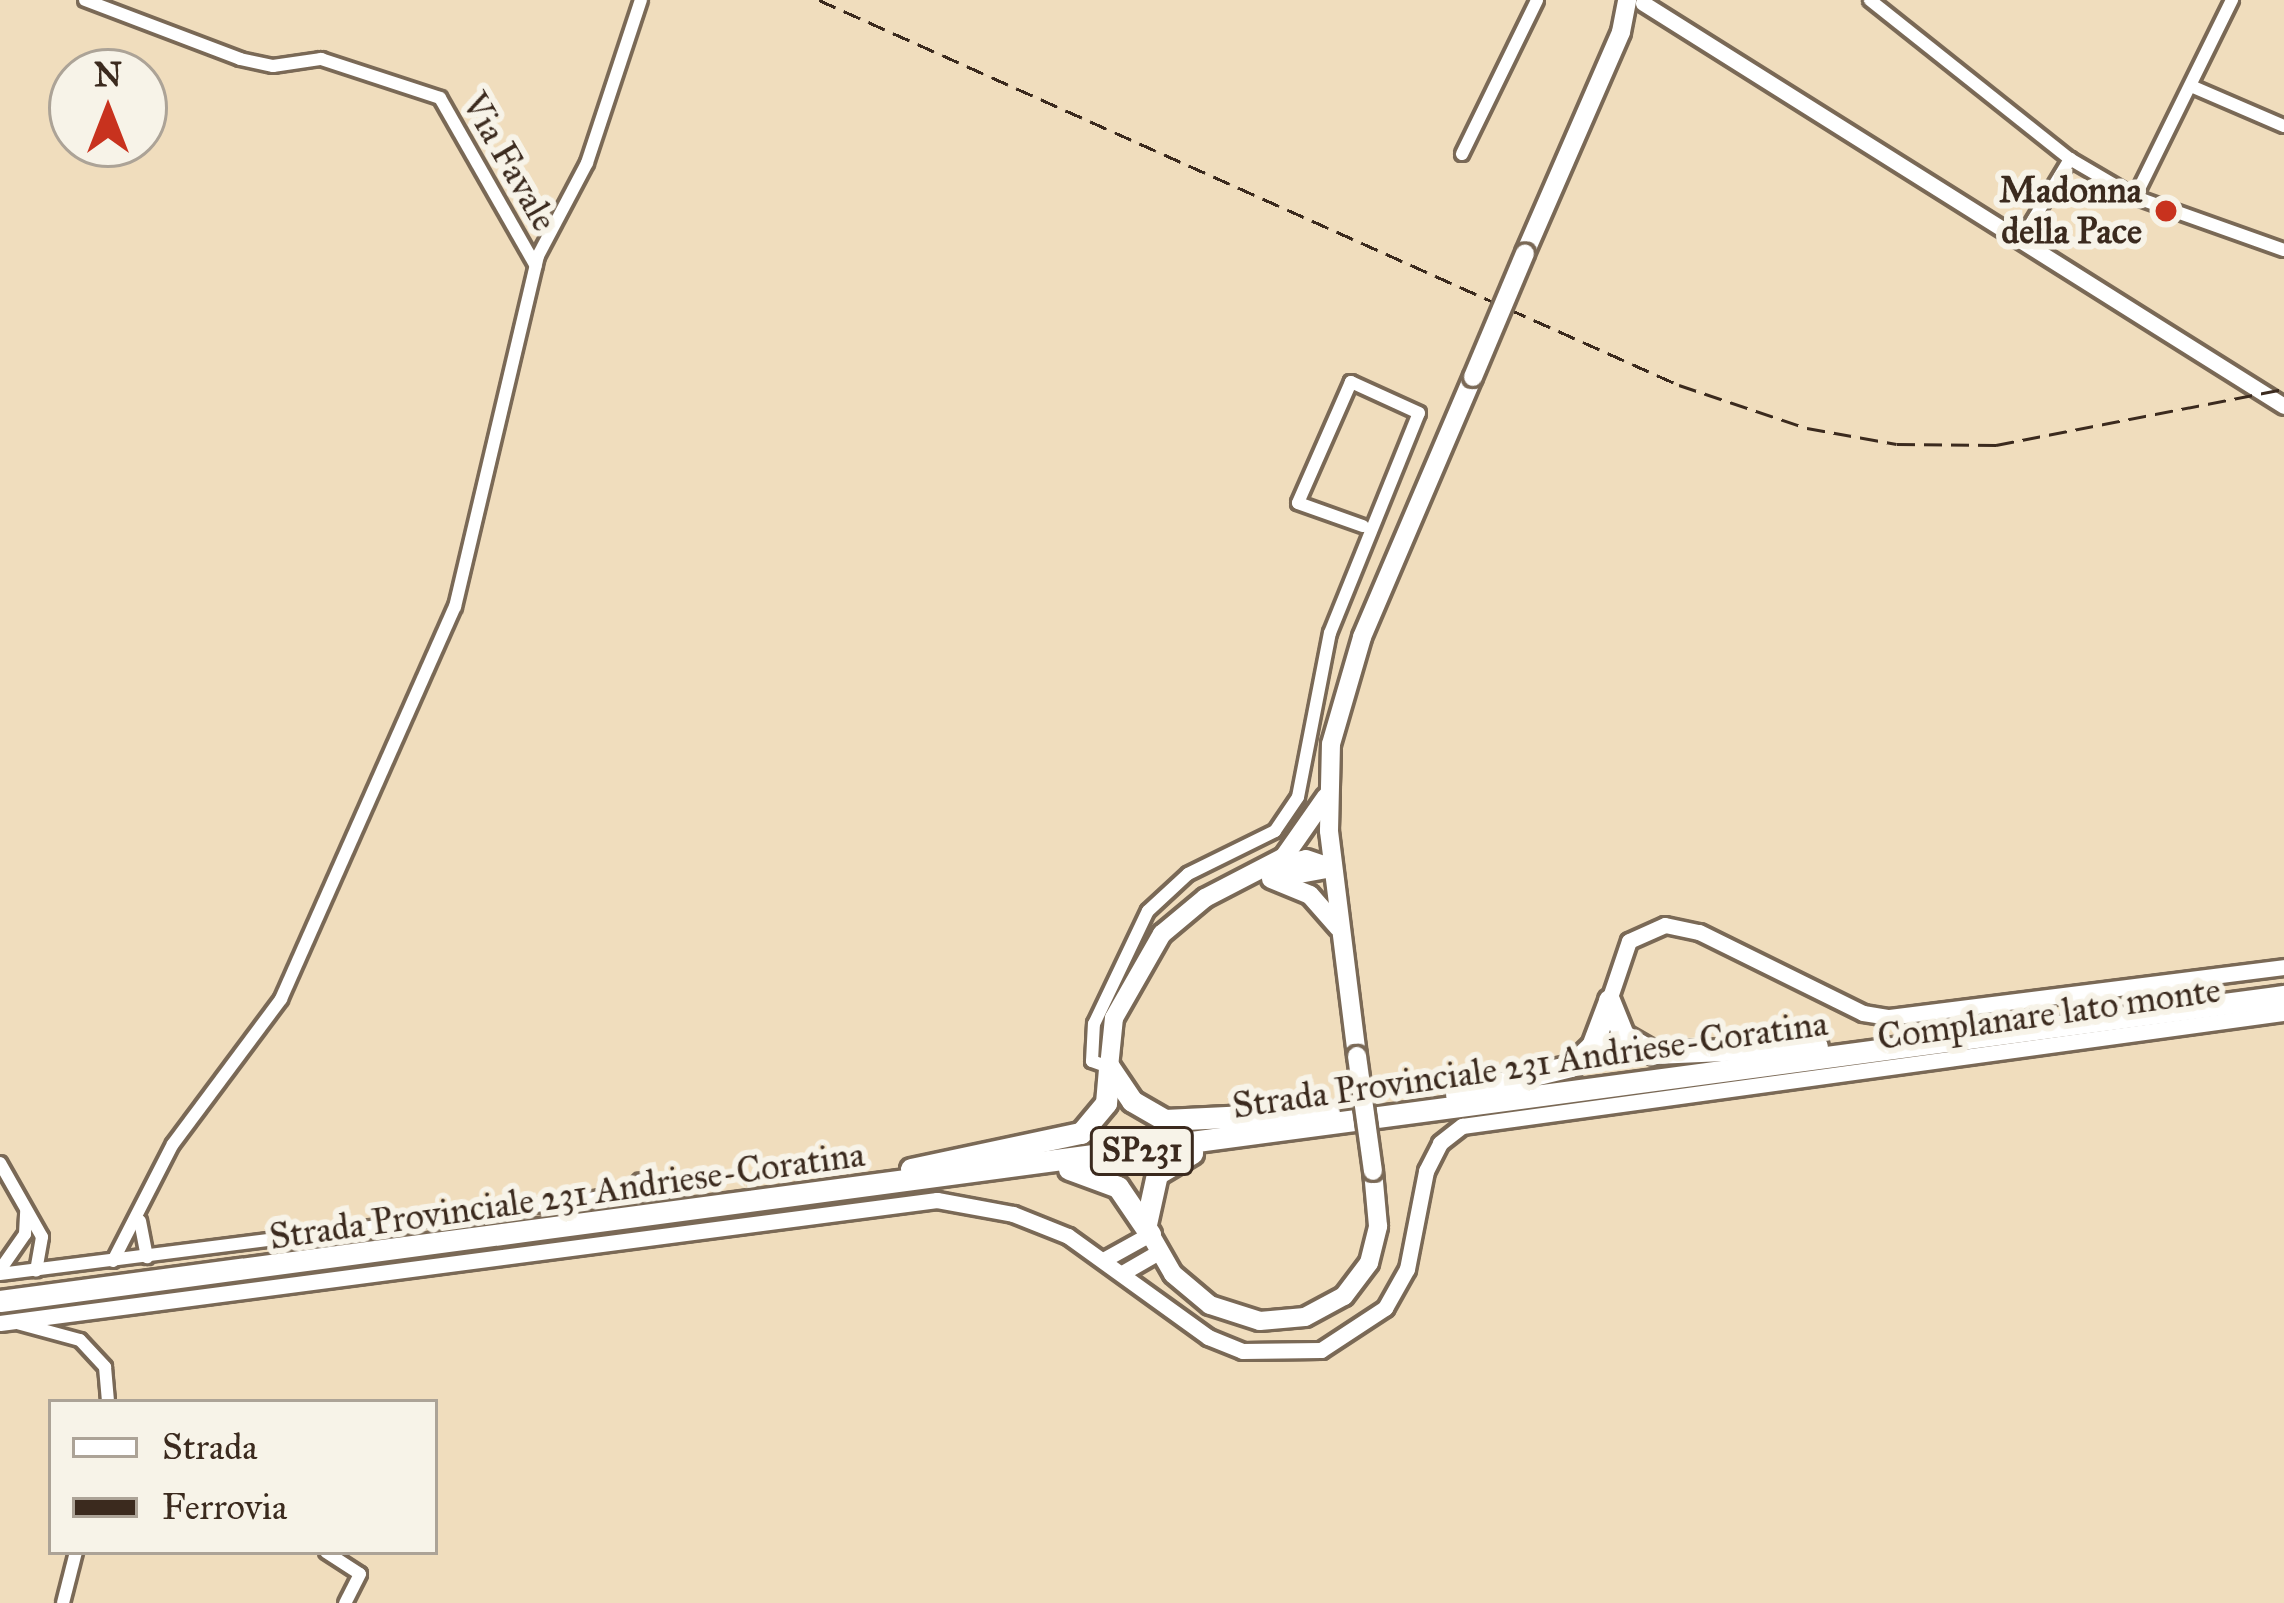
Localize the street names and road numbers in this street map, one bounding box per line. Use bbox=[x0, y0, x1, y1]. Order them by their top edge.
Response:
street label: Via Favale bbox=[452, 85, 566, 239]
street label: Complanare lato monte bbox=[1875, 969, 2223, 1059]
street label: Strada Provinciale 231 Andriese-Coratina bbox=[1230, 1002, 1830, 1128]
road number: SP231 bbox=[1088, 1124, 1196, 1178]
street label: Strada Provinciale 231 Andriese-Coratina bbox=[267, 1133, 867, 1259]

